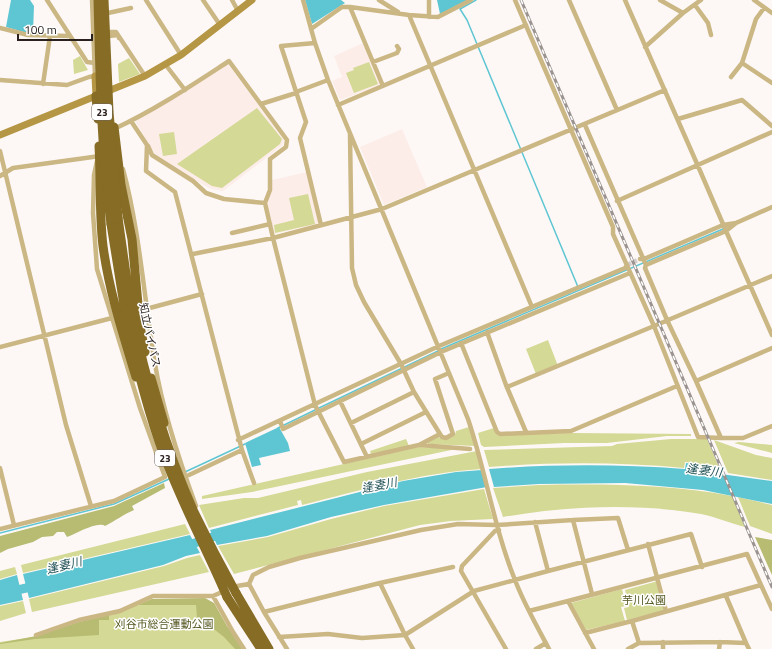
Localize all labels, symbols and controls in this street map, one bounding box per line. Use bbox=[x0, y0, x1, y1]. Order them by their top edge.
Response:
scale bar bbox=[18, 16, 92, 42]
text: 100 m bbox=[24, 20, 57, 39]
road number: 23 bbox=[92, 104, 112, 120]
street label: 知立バイパス bbox=[135, 301, 165, 369]
road number: 23 bbox=[155, 450, 175, 466]
water label: 逢妻川 bbox=[685, 458, 725, 482]
water label: 逢妻川 bbox=[360, 472, 400, 498]
water label: 逢妻川 bbox=[44, 551, 86, 579]
park label: 芋川公園 bbox=[622, 592, 666, 608]
park label: 刈谷市総合運動公園 bbox=[115, 616, 214, 632]

